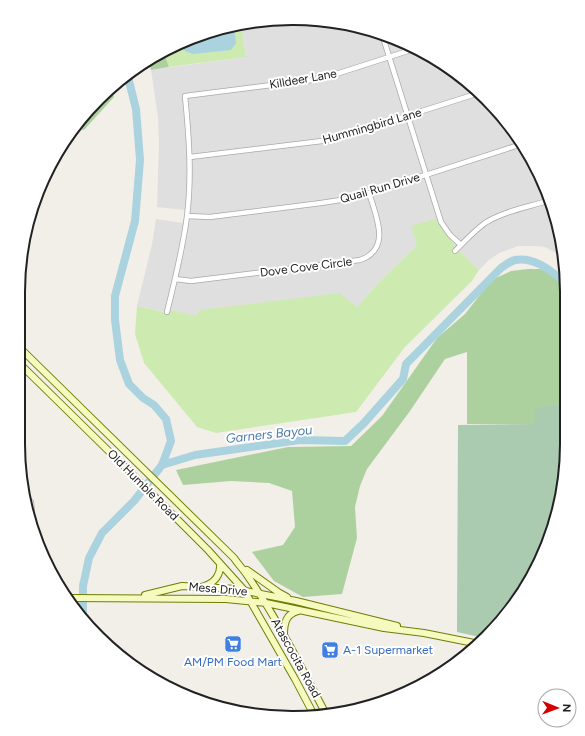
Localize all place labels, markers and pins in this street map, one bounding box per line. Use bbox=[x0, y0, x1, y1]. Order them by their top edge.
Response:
supermarket icon: AM/PM Food Mart bbox=[223, 634, 243, 654]
supermarket icon: A-1 Supermarket bbox=[320, 640, 340, 660]
place label: A-1 Supermarket bbox=[343, 643, 433, 657]
place label: AM/PM Food Mart bbox=[184, 655, 283, 669]

